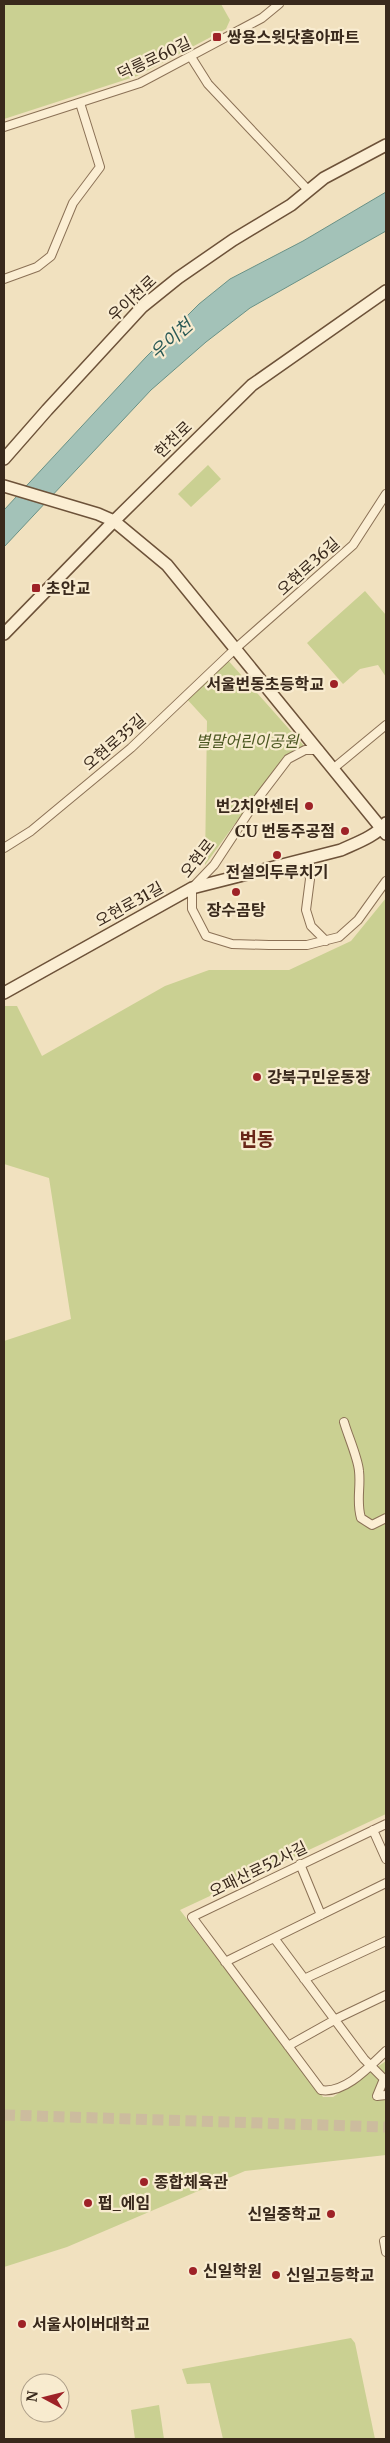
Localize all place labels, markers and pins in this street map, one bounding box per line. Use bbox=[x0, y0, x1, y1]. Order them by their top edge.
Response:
place label: 쌍용스윗닷홈아파트 bbox=[227, 27, 360, 47]
marker: 쌍용스윗닷홈아파트 bbox=[211, 31, 223, 43]
place label: 초안교 bbox=[46, 578, 90, 598]
marker: 초안교 bbox=[30, 582, 42, 594]
place label: 서울번동초등학교 bbox=[206, 674, 324, 694]
marker: 서울번동초등학교 bbox=[328, 678, 340, 690]
place label: 번2치안센터 bbox=[216, 796, 299, 816]
marker: 번2치안센터 bbox=[303, 800, 315, 812]
place label: CU 번동주공점 bbox=[235, 821, 335, 841]
marker: CU 번동주공점 bbox=[339, 825, 351, 837]
marker: 전설의두루치기 bbox=[271, 849, 283, 861]
place label: 전설의두루치기 bbox=[225, 862, 329, 882]
marker: 장수곰탕 bbox=[230, 886, 242, 898]
place label: 장수곰탕 bbox=[207, 900, 266, 920]
place label: 강북구민운동장 bbox=[267, 1067, 370, 1087]
marker: 강북구민운동장 bbox=[251, 1071, 263, 1083]
place label: 종합체육관 bbox=[154, 2172, 228, 2192]
marker: 종합체육관 bbox=[138, 2176, 150, 2188]
place label: 펍_에임 bbox=[98, 2193, 150, 2213]
marker: 펍_에임 bbox=[82, 2197, 94, 2209]
place label: 신일중학교 bbox=[247, 2204, 321, 2224]
marker: 신일중학교 bbox=[325, 2208, 337, 2220]
place label: 신일학원 bbox=[203, 2261, 262, 2281]
marker: 신일학원 bbox=[187, 2265, 199, 2277]
place label: 신일고등학교 bbox=[286, 2265, 375, 2285]
marker: 신일고등학교 bbox=[270, 2269, 282, 2281]
place label: 서울사이버대학교 bbox=[32, 2314, 150, 2334]
marker: 서울사이버대학교 bbox=[16, 2318, 28, 2330]

